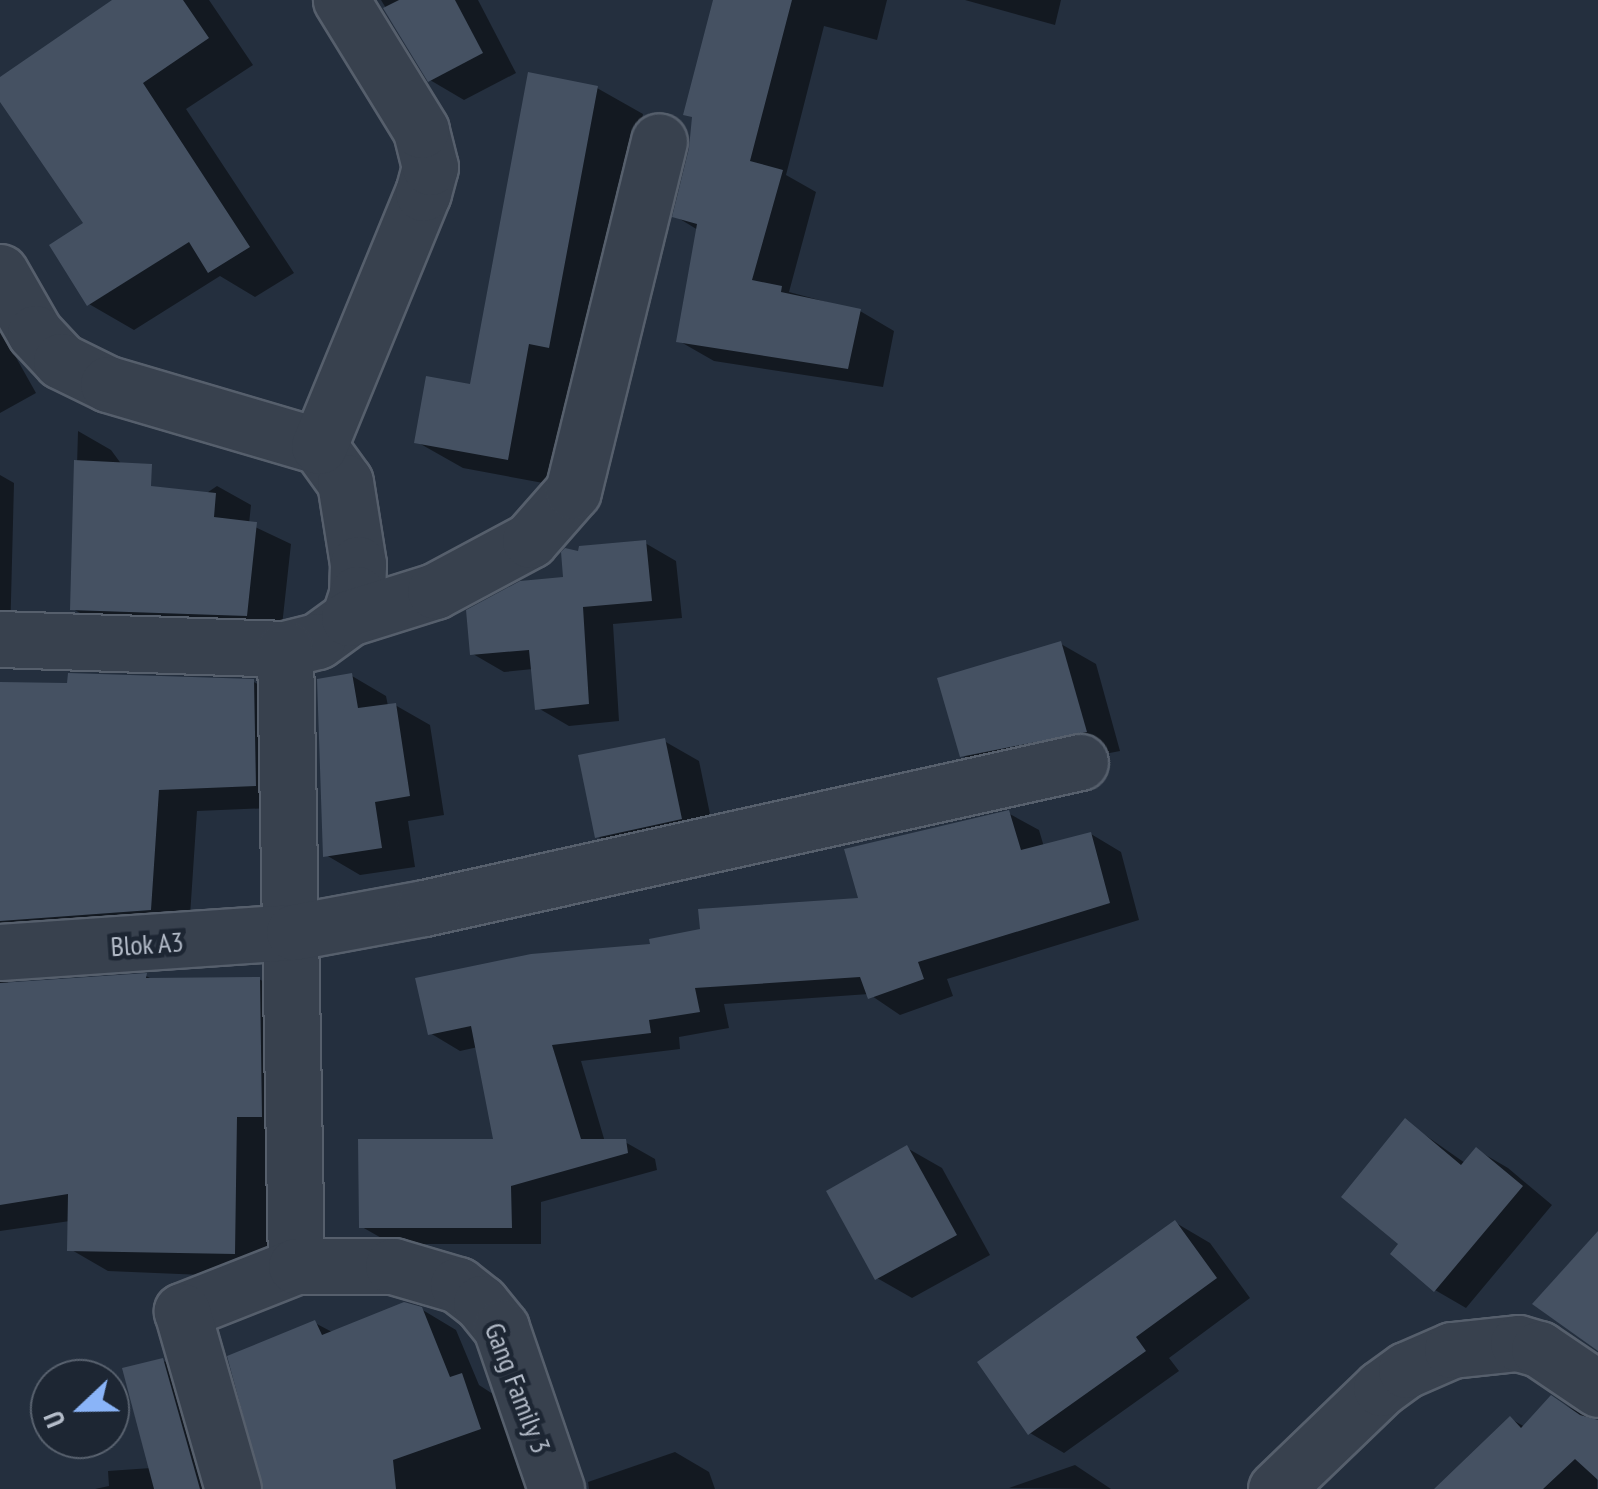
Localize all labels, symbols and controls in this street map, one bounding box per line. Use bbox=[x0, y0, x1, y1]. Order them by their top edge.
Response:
street label: Blok A3 bbox=[109, 925, 185, 963]
street label: Gang Family 3 bbox=[478, 1318, 558, 1458]
north arrow bbox=[30, 1359, 130, 1459]
text: U bbox=[34, 1406, 73, 1433]

